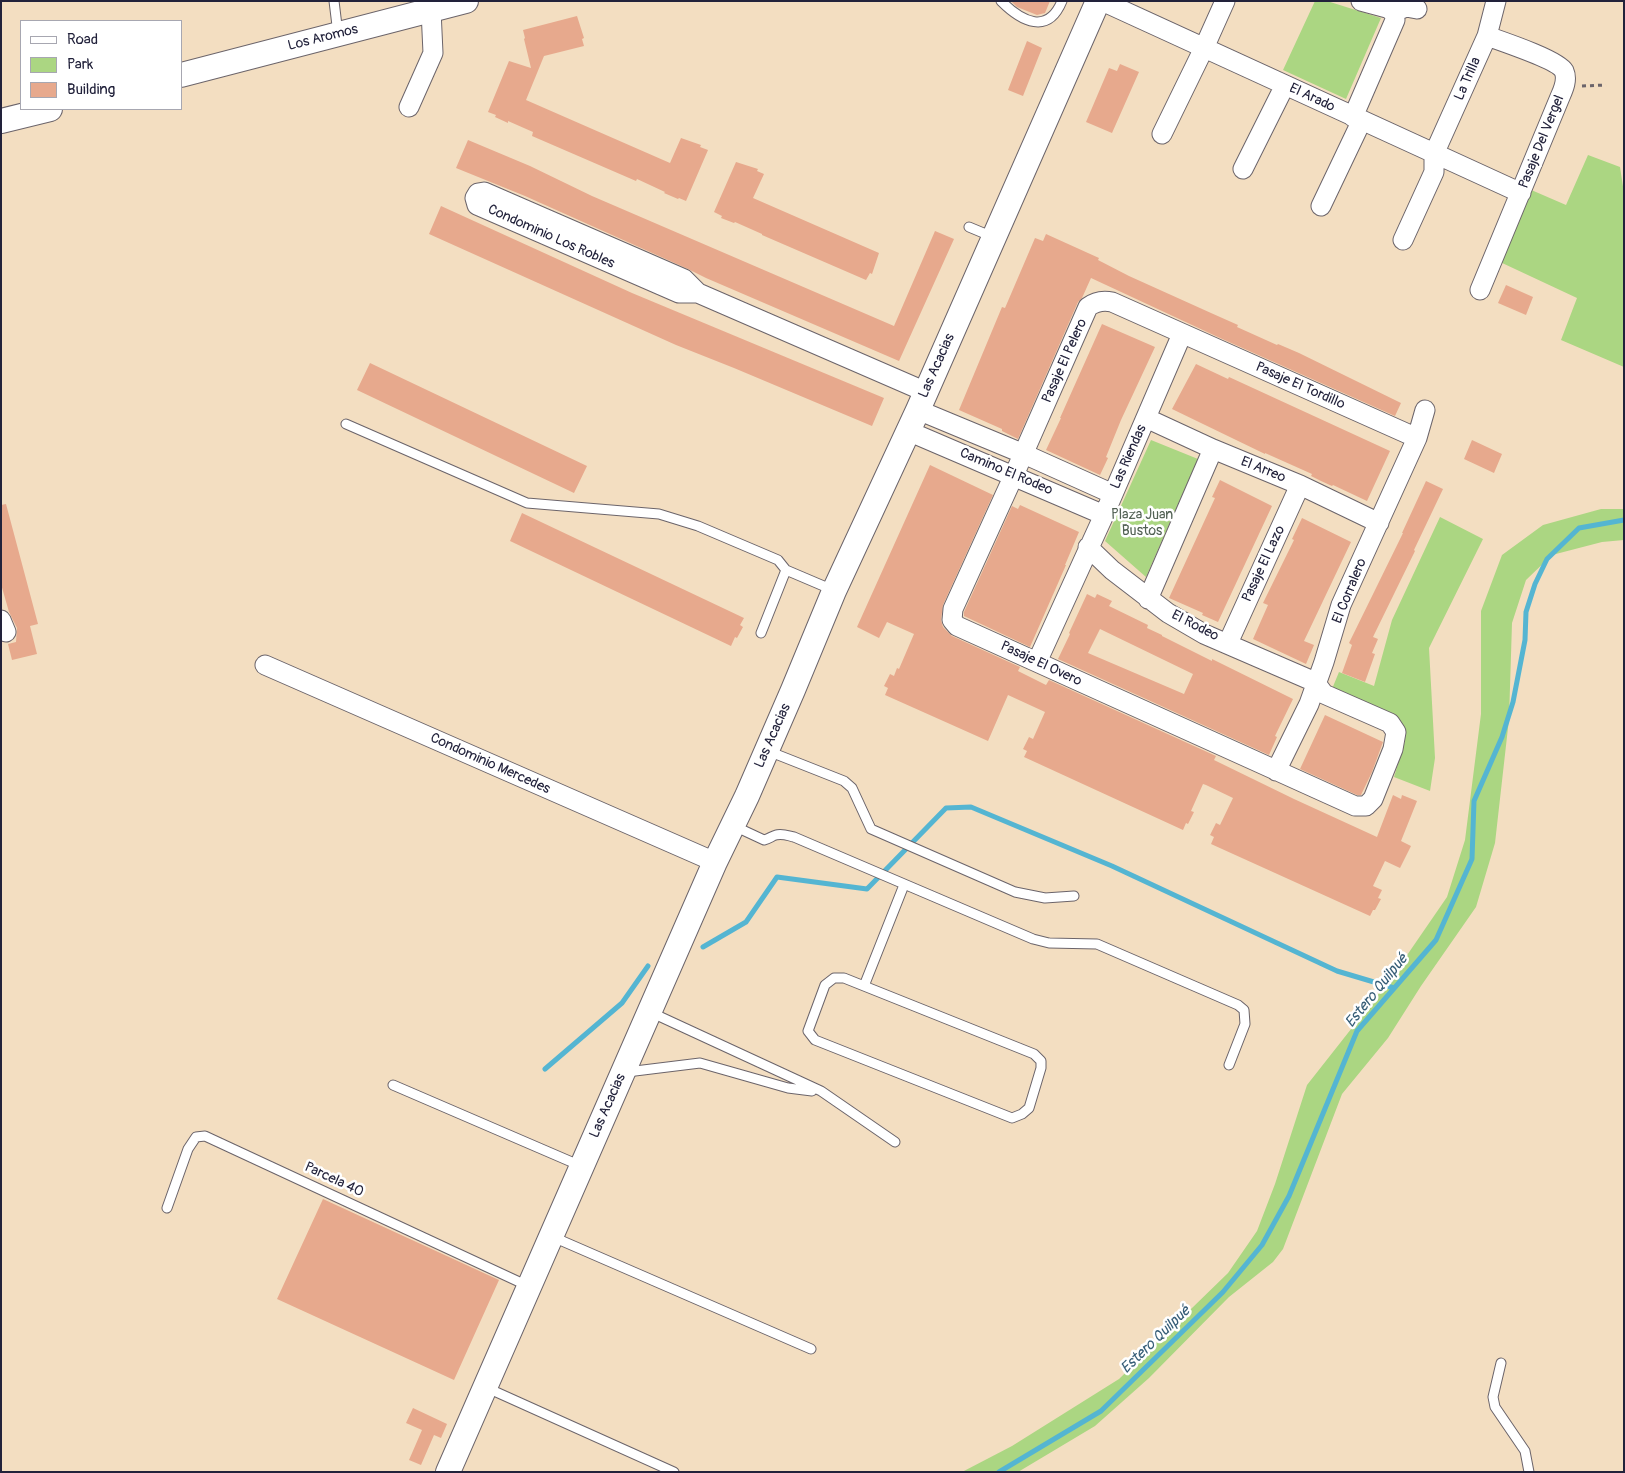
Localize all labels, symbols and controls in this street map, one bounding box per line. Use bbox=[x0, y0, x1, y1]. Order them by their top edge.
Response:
legend bbox=[20, 20, 182, 110]
street label: Los Aromos bbox=[286, 21, 360, 55]
text: Road bbox=[67, 30, 98, 49]
text: Park bbox=[67, 55, 93, 74]
street label: La Trilla bbox=[1451, 55, 1485, 103]
text: Building bbox=[67, 80, 115, 99]
street label: El Arado bbox=[1287, 80, 1337, 116]
street label: Pasaje Del Vergel bbox=[1516, 93, 1568, 191]
street label: Condominio Los Robles bbox=[485, 201, 617, 273]
street label: Pasaje El Pelero bbox=[1039, 316, 1091, 406]
street label: Las Acacias bbox=[915, 331, 959, 401]
street label: Pasaje El Tordillo bbox=[1253, 359, 1347, 413]
street label: Las Riendas bbox=[1107, 422, 1151, 492]
street label: Camino El Rodeo bbox=[957, 445, 1055, 499]
street label: El Arreo bbox=[1238, 453, 1288, 487]
park label: Plaza Juan Bustos bbox=[1111, 507, 1173, 540]
street label: Pasaje El Lazo bbox=[1239, 523, 1289, 605]
street label: El Corralero bbox=[1329, 556, 1371, 626]
street label: El Rodeo bbox=[1169, 607, 1221, 645]
street label: Pasaje El Overo bbox=[998, 638, 1084, 690]
street label: Las Acacias bbox=[751, 701, 795, 771]
street label: Condominio Mercedes bbox=[427, 730, 553, 798]
water label: Estero Quilpué bbox=[1342, 950, 1412, 1032]
street label: Las Acacias bbox=[586, 1071, 630, 1141]
street label: Parcela 40 bbox=[302, 1159, 366, 1201]
water label: Estero Quilpué bbox=[1117, 1302, 1195, 1378]

